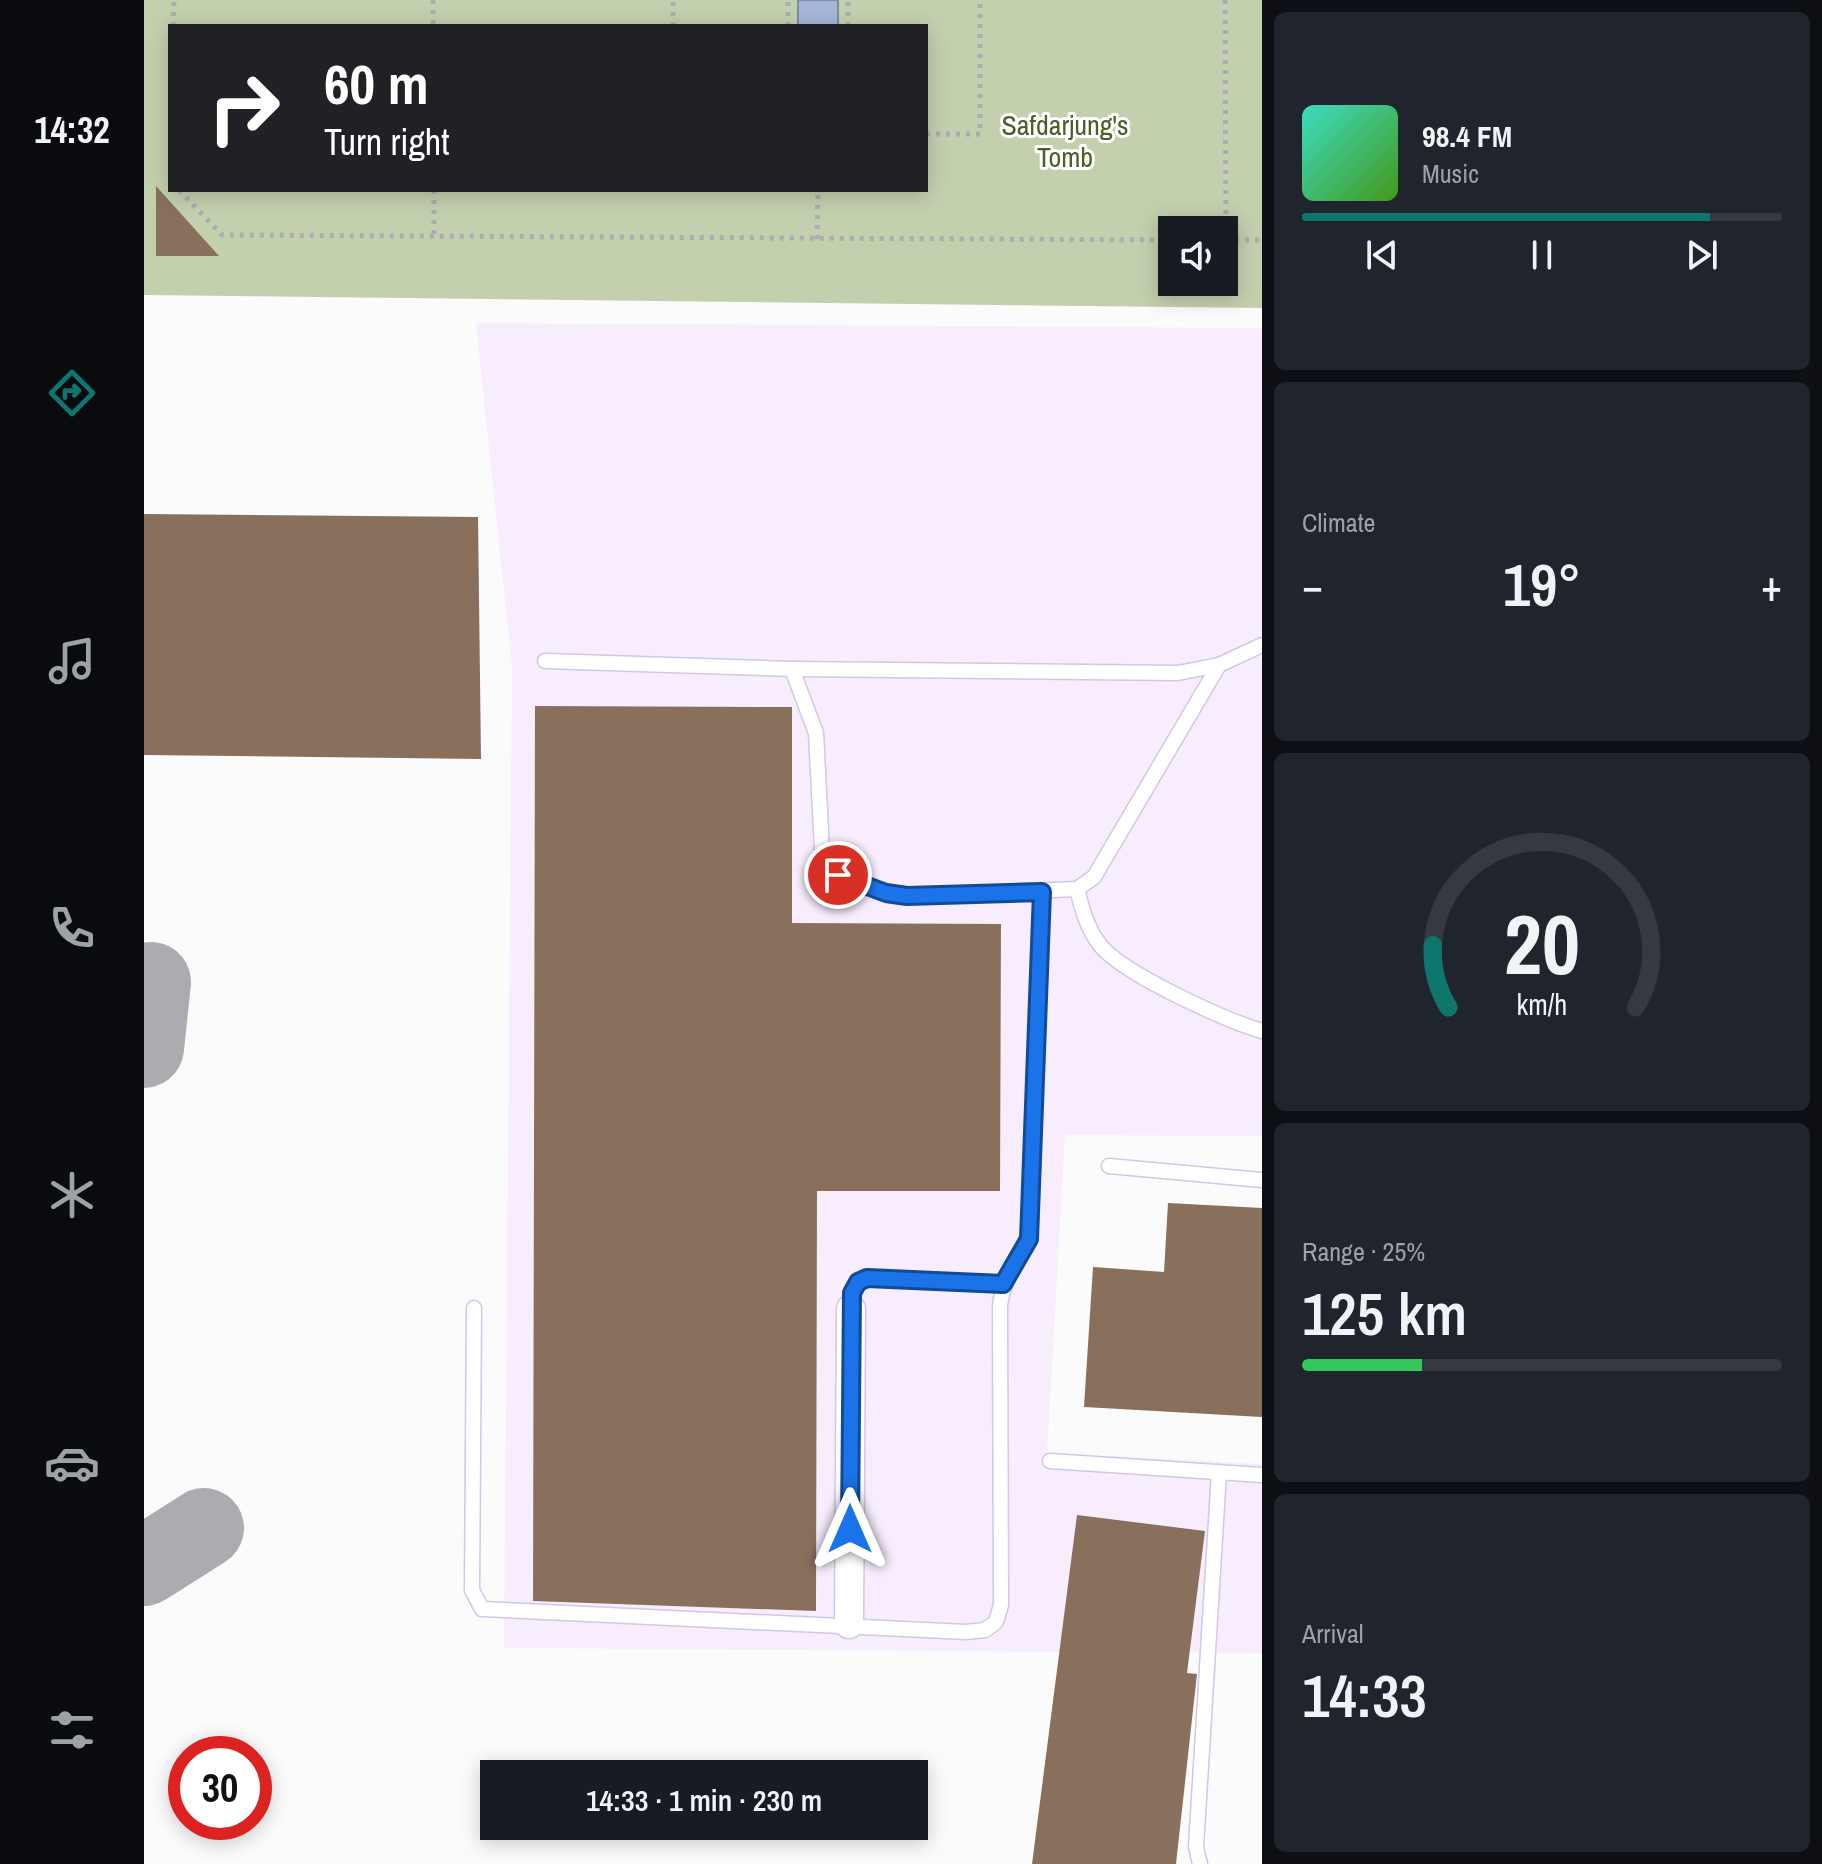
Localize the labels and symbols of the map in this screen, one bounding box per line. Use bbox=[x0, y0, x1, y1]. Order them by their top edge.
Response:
park label: Safdarjung's Tomb bbox=[1002, 106, 1128, 176]
pin bbox=[804, 841, 872, 909]
position arrow bbox=[808, 1487, 892, 1571]
speed limit sign: 30 bbox=[168, 1736, 272, 1840]

